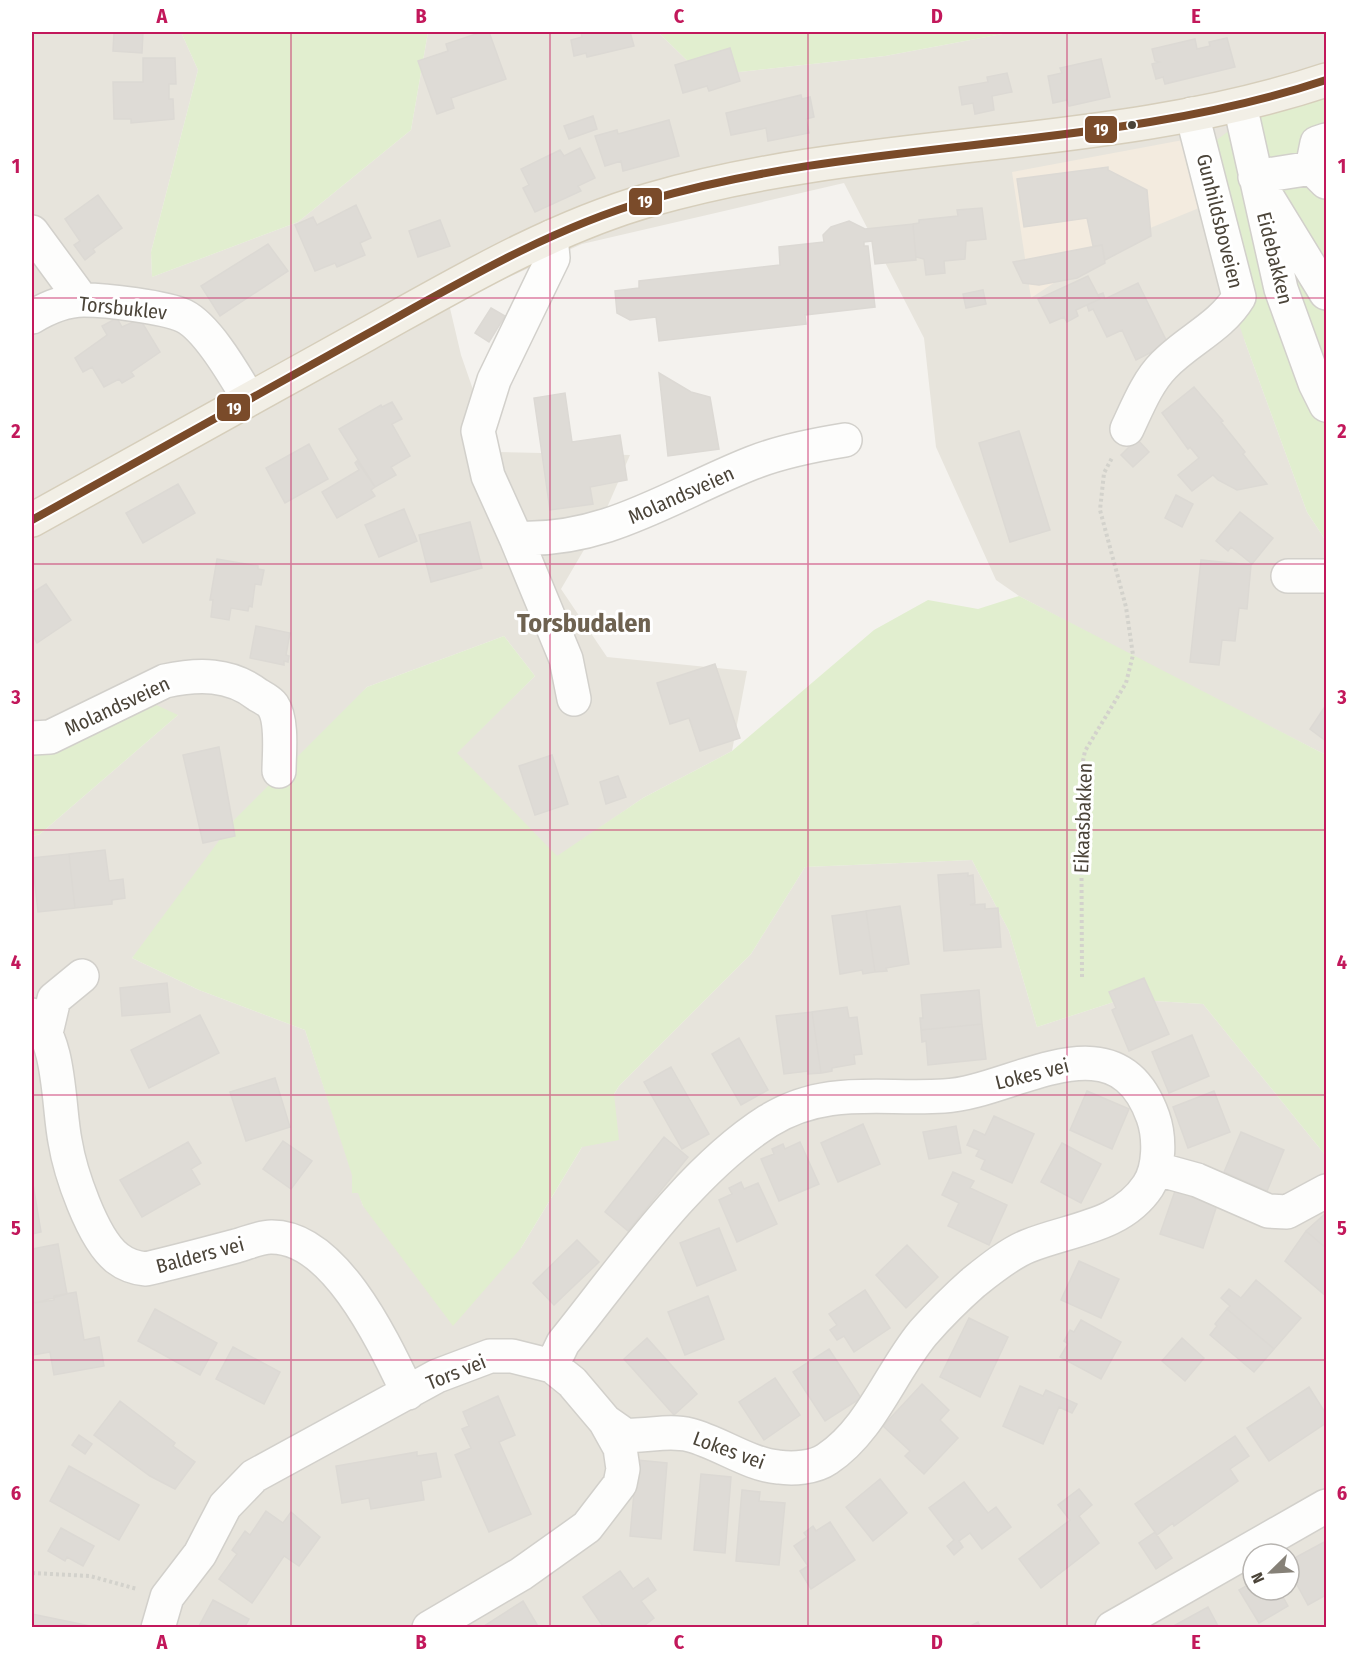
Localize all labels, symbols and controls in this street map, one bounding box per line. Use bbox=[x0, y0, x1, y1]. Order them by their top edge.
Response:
text: A bbox=[156, 4, 169, 28]
text: B bbox=[415, 4, 427, 28]
text: C bbox=[674, 4, 685, 28]
text: D bbox=[931, 4, 943, 28]
text: E bbox=[1191, 4, 1201, 28]
line badge: 19 bbox=[1084, 115, 1118, 144]
unlabelled marker bbox=[1126, 119, 1138, 131]
text: 19 bbox=[1093, 120, 1109, 139]
street label: Gunhildsboveien bbox=[1192, 151, 1248, 291]
text: 1 bbox=[12, 154, 20, 178]
text: 1 bbox=[1338, 154, 1346, 178]
line badge: 19 bbox=[628, 187, 663, 216]
text: 19 bbox=[637, 192, 653, 211]
street label: Eidebakken bbox=[1252, 209, 1298, 307]
street label: Torsbuklev bbox=[78, 291, 168, 325]
line badge: 19 bbox=[216, 393, 251, 422]
text: 19 bbox=[226, 399, 242, 418]
text: 2 bbox=[10, 419, 21, 443]
text: 2 bbox=[1336, 419, 1347, 443]
street label: Molandsveien bbox=[624, 461, 738, 529]
district label: Torsbudalen bbox=[517, 608, 651, 639]
street label: Molandsveien bbox=[61, 671, 173, 741]
text: 3 bbox=[10, 685, 21, 709]
text: 3 bbox=[1336, 685, 1347, 709]
street label: Eikaasbakken bbox=[1069, 762, 1097, 874]
text: 4 bbox=[11, 950, 21, 974]
text: 4 bbox=[1337, 950, 1347, 974]
street label: Lokes vei bbox=[993, 1053, 1071, 1095]
text: 5 bbox=[11, 1216, 21, 1240]
text: 5 bbox=[1337, 1216, 1347, 1240]
street label: Balders vei bbox=[153, 1232, 247, 1278]
street label: Tors vei bbox=[423, 1349, 489, 1395]
street label: Lokes vei bbox=[690, 1426, 768, 1474]
text: 6 bbox=[11, 1481, 21, 1505]
text: 6 bbox=[1337, 1481, 1347, 1505]
north arrow bbox=[1241, 1542, 1301, 1602]
text: N bbox=[1247, 1570, 1268, 1586]
text: A bbox=[156, 1630, 169, 1654]
text: B bbox=[415, 1630, 427, 1654]
text: C bbox=[674, 1630, 685, 1654]
text: D bbox=[931, 1630, 943, 1654]
text: E bbox=[1191, 1630, 1201, 1654]

